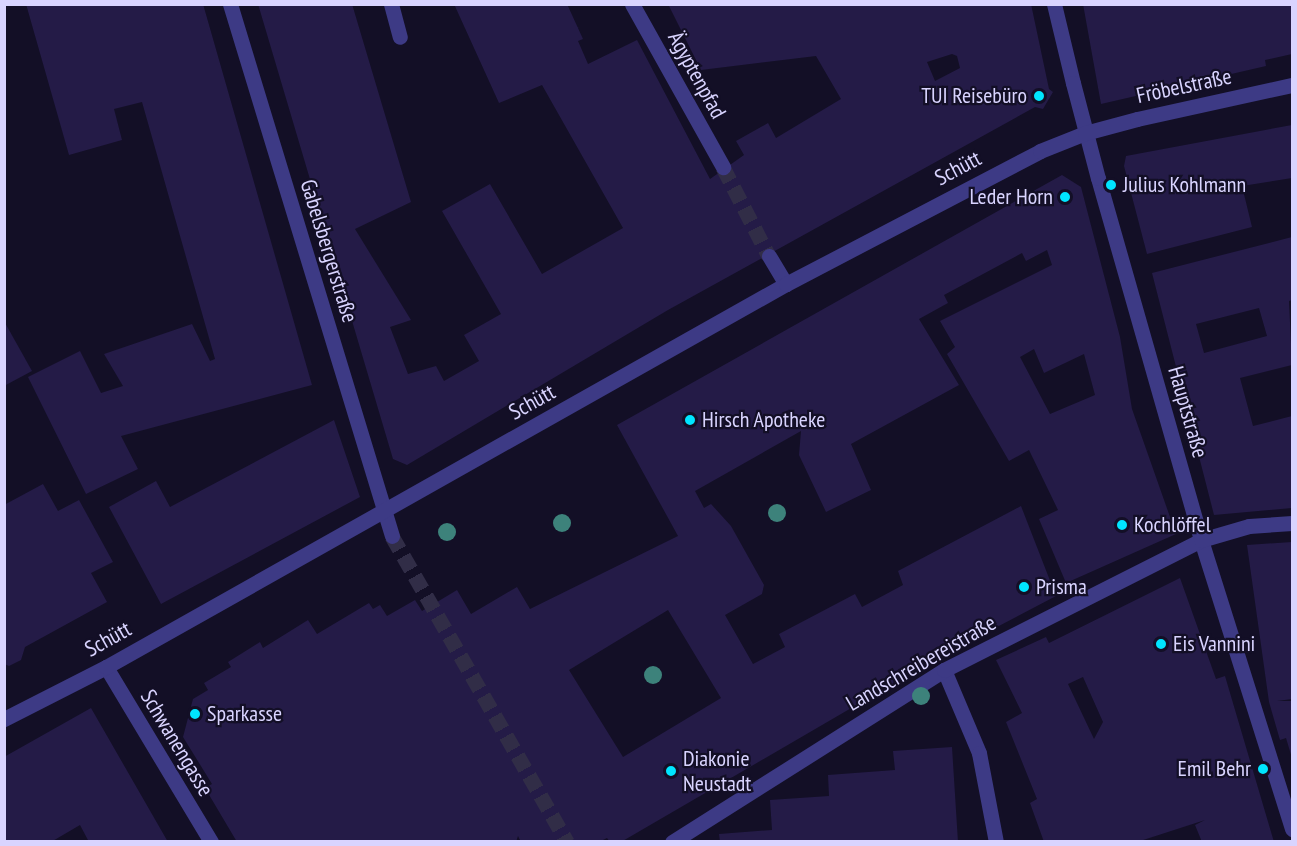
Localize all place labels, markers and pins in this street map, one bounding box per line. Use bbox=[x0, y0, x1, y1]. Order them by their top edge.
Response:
place label: TUI Reisebüro bbox=[921, 83, 1027, 109]
marker: TUI Reisebüro bbox=[1032, 89, 1046, 103]
place label: Julius Kohlmann bbox=[1123, 172, 1246, 198]
marker: Julius Kohlmann bbox=[1104, 178, 1118, 192]
place label: Leder Horn bbox=[969, 184, 1053, 210]
marker: Leder Horn bbox=[1058, 190, 1072, 204]
place label: Hirsch Apotheke bbox=[702, 407, 826, 433]
marker: Hirsch Apotheke bbox=[683, 413, 697, 427]
place label: Kochlöffel bbox=[1134, 512, 1211, 538]
marker: Kochlöffel bbox=[1115, 518, 1129, 532]
place label: Prisma bbox=[1036, 574, 1087, 600]
marker: Prisma bbox=[1017, 580, 1031, 594]
place label: Eis Vannini bbox=[1173, 631, 1256, 657]
marker: Eis Vannini bbox=[1154, 637, 1168, 651]
place label: Sparkasse bbox=[207, 701, 282, 727]
marker: Sparkasse bbox=[188, 707, 202, 721]
place label: Diakonie Neustadt bbox=[683, 745, 751, 796]
place label: Emil Behr bbox=[1178, 756, 1251, 782]
marker: Emil Behr bbox=[1256, 762, 1270, 776]
marker: Diakonie Neustadt bbox=[664, 764, 678, 778]

